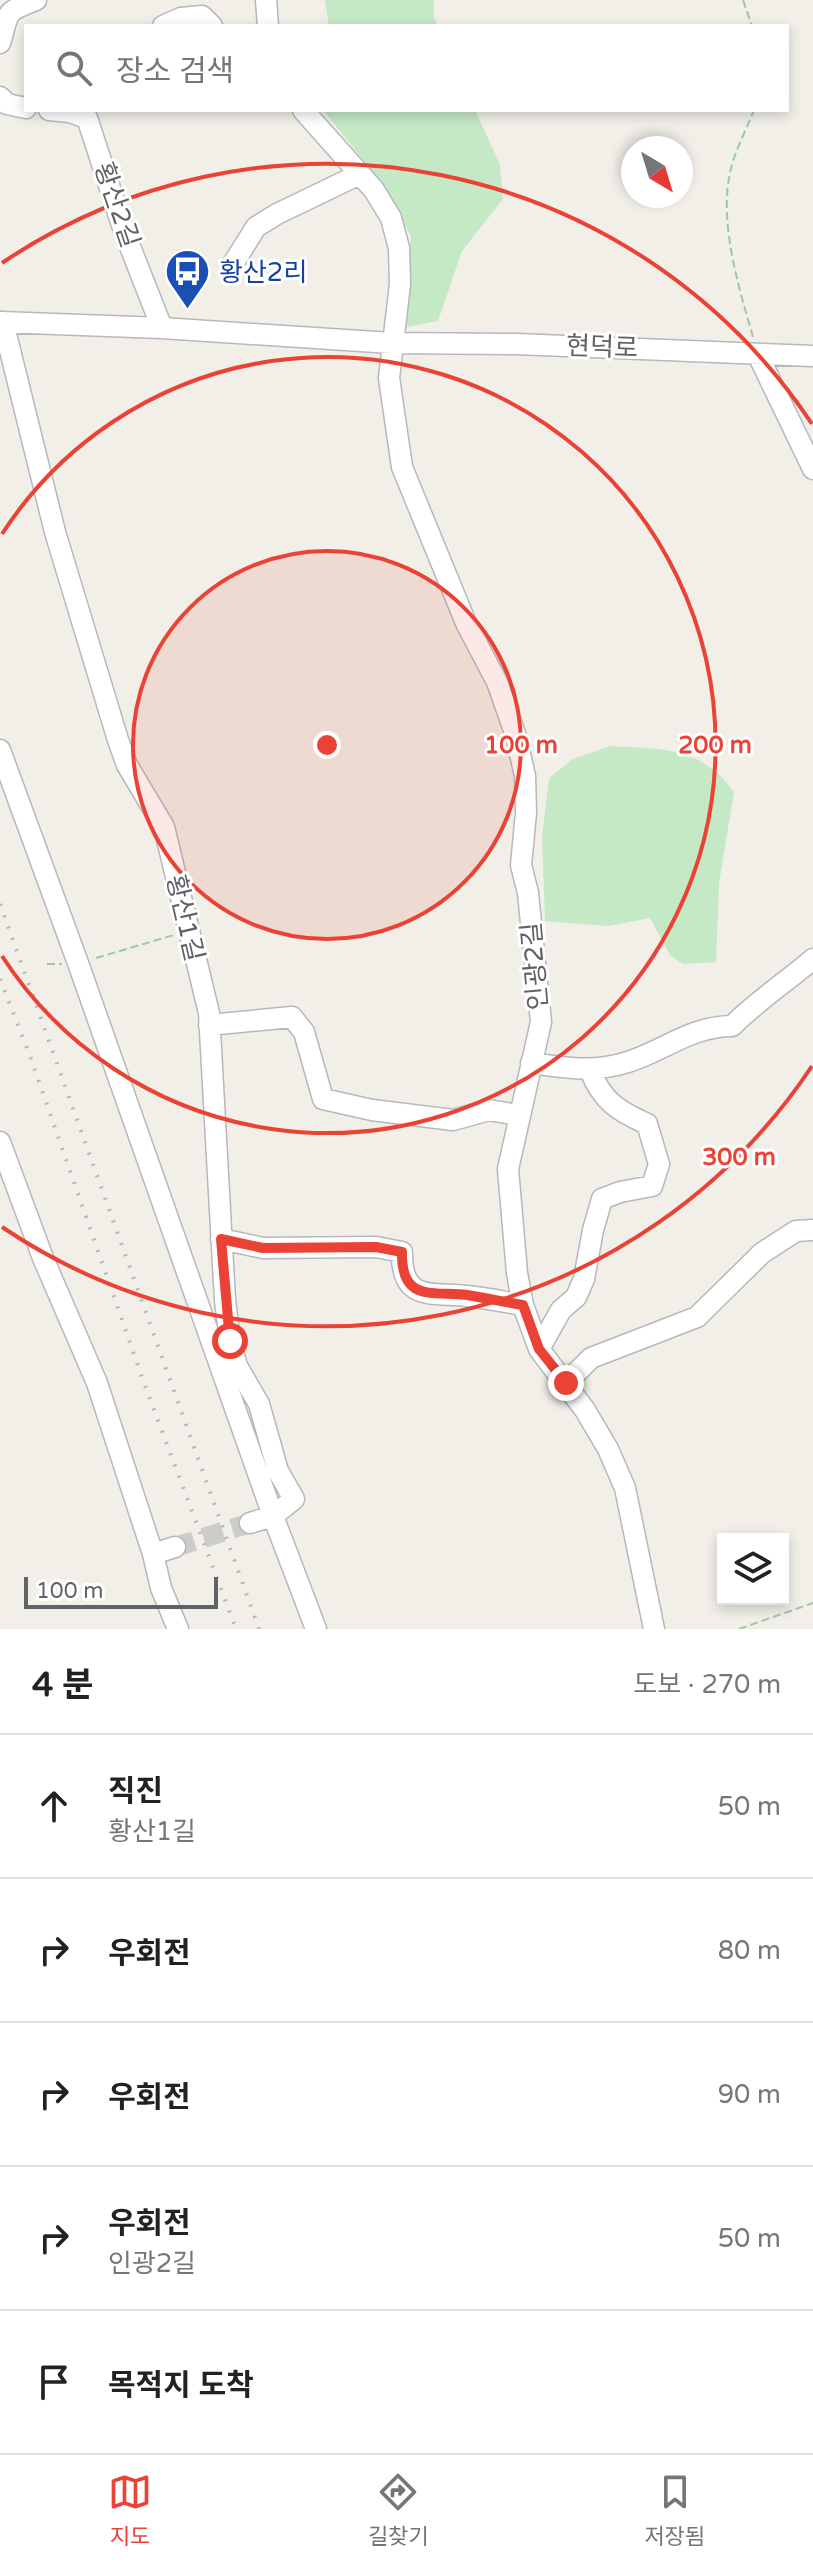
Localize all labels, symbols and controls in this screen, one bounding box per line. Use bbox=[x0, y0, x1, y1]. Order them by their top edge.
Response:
search box bbox=[24, 24, 789, 112]
icon: search bbox=[52, 46, 96, 90]
text: 장소 검색 bbox=[116, 53, 234, 90]
north arrow bbox=[621, 136, 693, 208]
street label: 황산2길 bbox=[88, 158, 146, 252]
bus stop icon: 황산2리 bbox=[164, 248, 212, 311]
place label: 황산2리 bbox=[219, 257, 307, 288]
street label: 현덕로 bbox=[566, 330, 638, 364]
centre of rings bbox=[313, 731, 341, 759]
text: 100 m bbox=[484, 731, 558, 760]
text: 200 m bbox=[678, 731, 752, 760]
street label: 황산1길 bbox=[160, 872, 210, 964]
street label: 인광2길 bbox=[516, 921, 554, 1011]
text: 300 m bbox=[702, 1143, 776, 1172]
route start bbox=[212, 1323, 248, 1359]
route end bbox=[548, 1365, 584, 1401]
map controls bbox=[717, 1533, 789, 1605]
button: layers bbox=[717, 1533, 789, 1605]
scale bar bbox=[24, 1573, 218, 1609]
text: 100 m bbox=[36, 1578, 103, 1604]
text: 4 분 bbox=[32, 1665, 93, 1706]
text: 도보 · 270 m bbox=[633, 1669, 781, 1700]
text: 직진 bbox=[108, 1773, 163, 1810]
icon: ahead bbox=[32, 1784, 76, 1828]
text: 50 m bbox=[718, 1791, 781, 1822]
text: 황산1길 bbox=[108, 1816, 196, 1847]
icon: right bbox=[32, 1928, 76, 1972]
text: 우회전 bbox=[108, 1935, 191, 1972]
text: 80 m bbox=[718, 1935, 781, 1966]
icon: right bbox=[32, 2072, 76, 2116]
text: 우회전 bbox=[108, 2079, 191, 2116]
text: 90 m bbox=[718, 2079, 781, 2110]
text: 우회전 bbox=[108, 2205, 191, 2242]
icon: right bbox=[32, 2216, 76, 2260]
text: 50 m bbox=[718, 2223, 781, 2254]
text: 인광2길 bbox=[108, 2248, 196, 2279]
icon: arrive bbox=[32, 2360, 76, 2404]
text: 목적지 도착 bbox=[108, 2367, 254, 2404]
tab: 지도 bbox=[108, 2470, 152, 2550]
tab: 길찾기 bbox=[368, 2470, 429, 2550]
tab: 저장됨 bbox=[644, 2470, 705, 2550]

